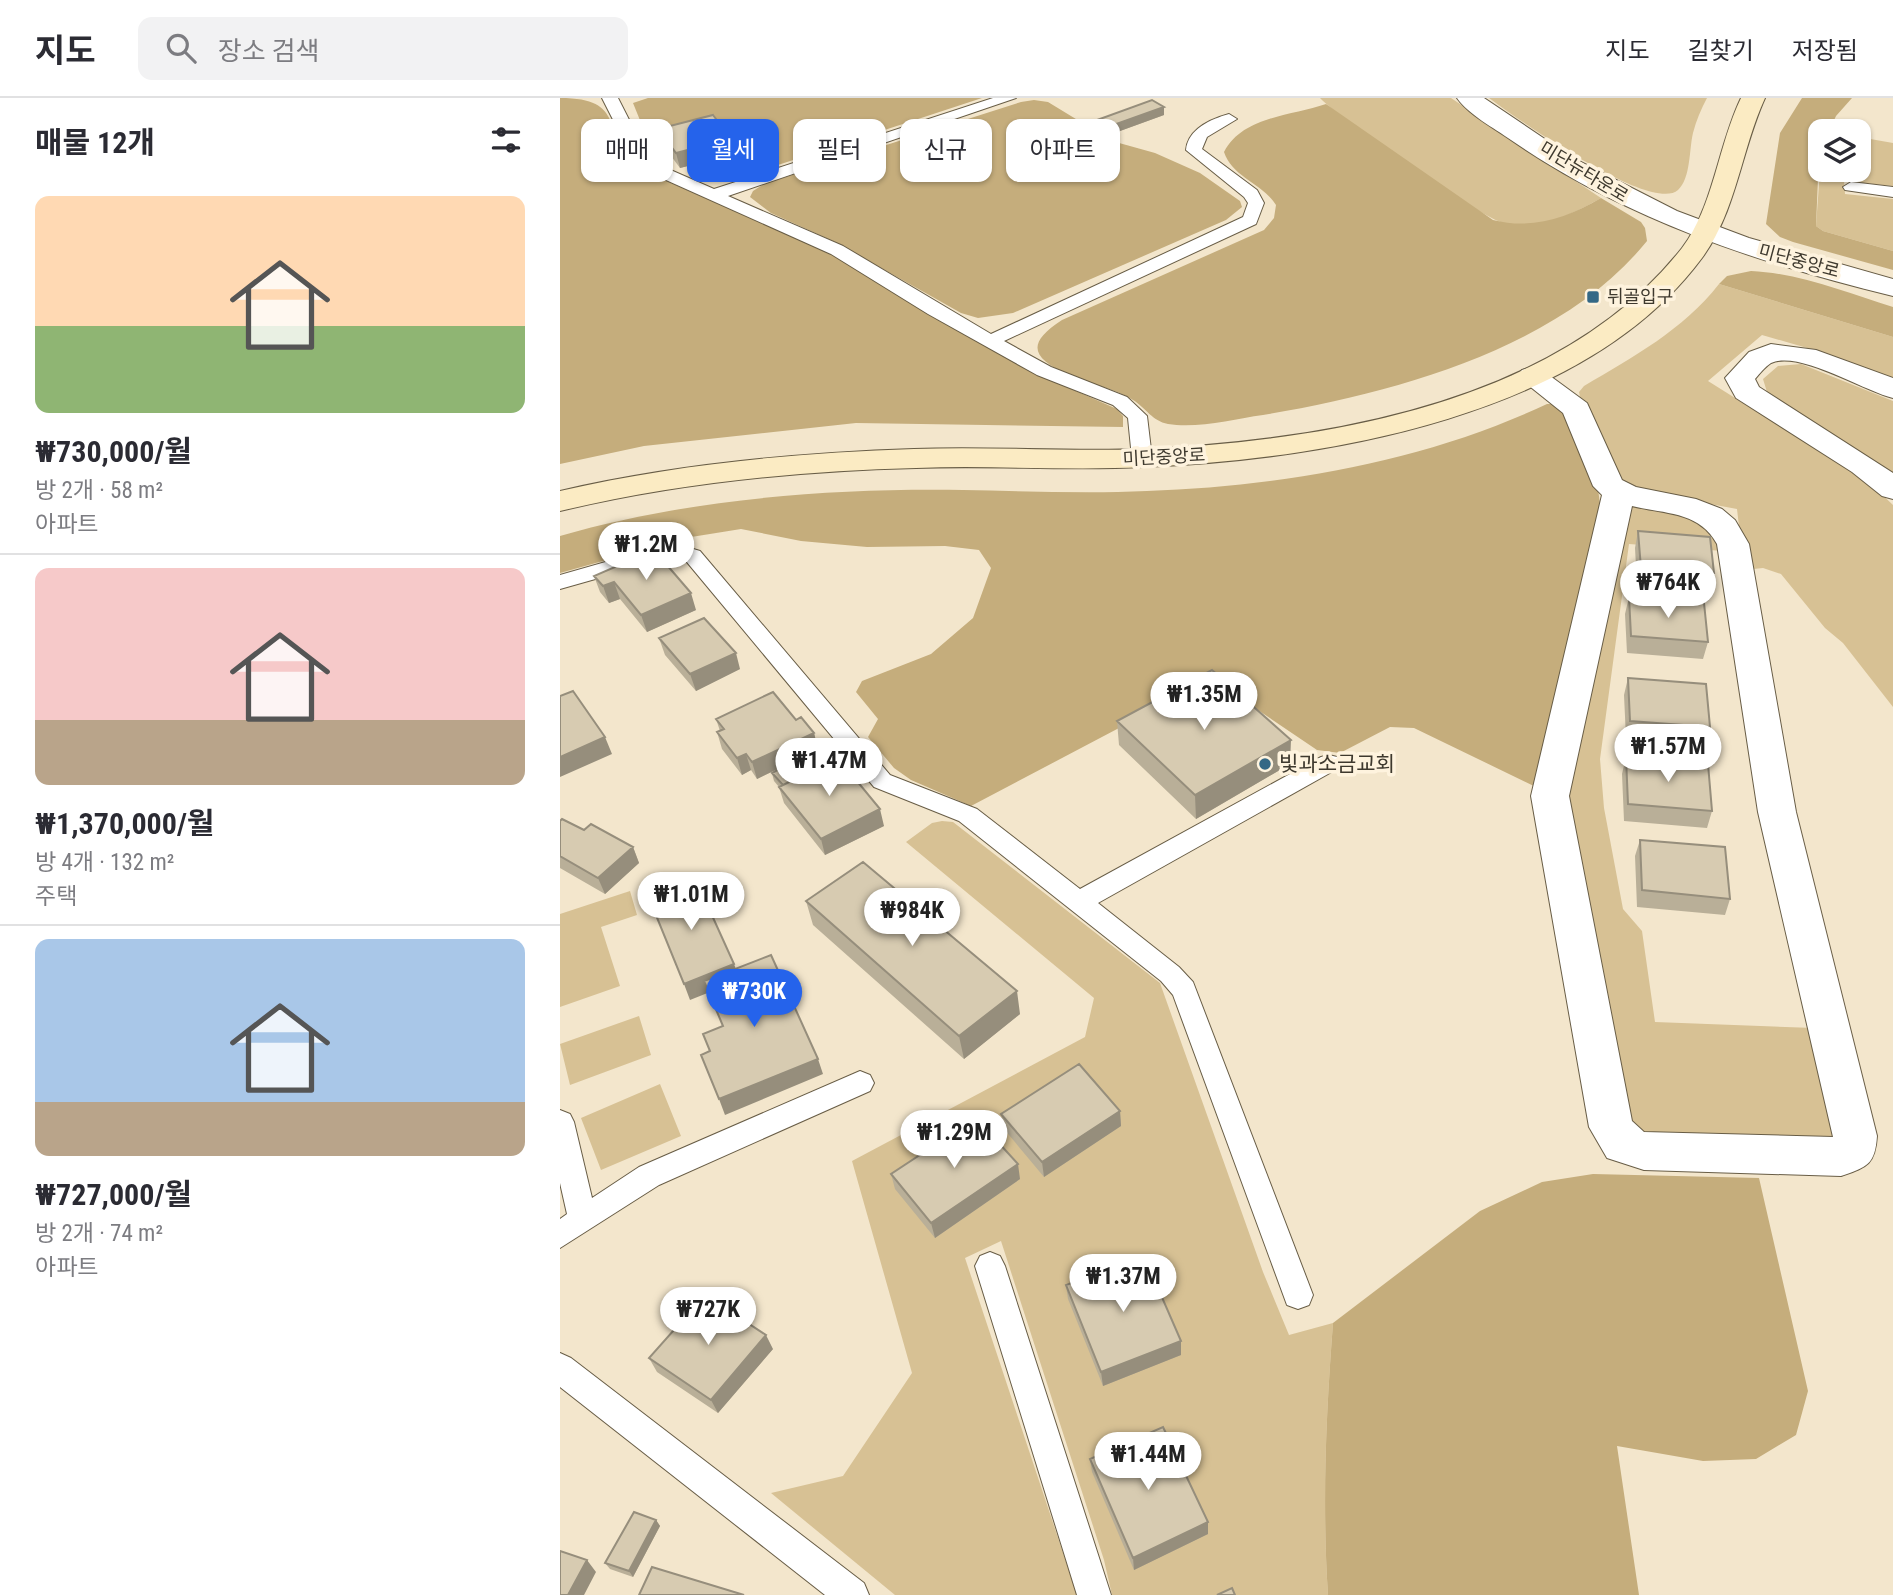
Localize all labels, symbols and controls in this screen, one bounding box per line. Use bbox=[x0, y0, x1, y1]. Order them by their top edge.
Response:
search box bbox=[138, 17, 628, 80]
icon: search bbox=[162, 29, 200, 67]
text: 지도 bbox=[35, 31, 96, 70]
text: 장소 검색 bbox=[218, 36, 319, 66]
text: 지도 bbox=[1605, 37, 1650, 65]
text: 길찾기 bbox=[1688, 37, 1754, 65]
text: 저장됨 bbox=[1792, 37, 1858, 65]
chip: 매매 bbox=[581, 119, 673, 182]
chip: 월세 bbox=[687, 119, 779, 182]
chip: 필터 bbox=[793, 119, 886, 182]
chip: 신규 bbox=[900, 119, 992, 182]
chip: 아파트 bbox=[1006, 119, 1120, 182]
map controls bbox=[1808, 119, 1871, 182]
button: layers bbox=[1808, 119, 1871, 182]
icon: filters bbox=[487, 121, 525, 159]
text: 매물 12개 bbox=[35, 125, 155, 160]
street label: 미단뉴타운로 bbox=[1536, 137, 1632, 206]
street label: 미단중앙로 bbox=[1756, 240, 1842, 281]
icon: home bbox=[217, 242, 343, 368]
place label: 뒤골입구 bbox=[1607, 286, 1673, 307]
marker: 뒤골입구 bbox=[1585, 289, 1601, 305]
text: ₩730,000/월 bbox=[35, 434, 192, 469]
street label: 미단중앙로 bbox=[1122, 444, 1206, 469]
text: 방 2개 · 58 m² bbox=[35, 477, 163, 504]
text: 아파트 bbox=[35, 511, 98, 538]
pin: ₩1.2M bbox=[597, 522, 695, 582]
text: ₩1.2M bbox=[614, 531, 678, 558]
pin: ₩764K bbox=[1619, 560, 1717, 620]
text: ₩764K bbox=[1636, 569, 1700, 596]
icon: home bbox=[217, 614, 343, 740]
pin: ₩1.35M bbox=[1147, 672, 1261, 732]
text: ₩1.35M bbox=[1166, 681, 1242, 708]
pin: ₩1.57M bbox=[1611, 724, 1725, 784]
text: ₩1.57M bbox=[1630, 733, 1706, 760]
pin: ₩1.47M bbox=[772, 738, 886, 798]
text: ₩1.47M bbox=[791, 747, 867, 774]
place label: 빛과소금교회 bbox=[1279, 752, 1395, 776]
marker: 빛과소금교회 bbox=[1257, 756, 1273, 772]
text: ₩1,370,000/월 bbox=[35, 806, 214, 841]
text: 방 4개 · 132 m² bbox=[35, 849, 174, 876]
pin: ₩1.01M bbox=[634, 872, 748, 932]
text: ₩1.01M bbox=[653, 881, 729, 908]
text: 주택 bbox=[35, 883, 77, 910]
pin: ₩984K bbox=[863, 888, 961, 948]
text: ₩984K bbox=[880, 897, 944, 924]
pin: ₩730K bbox=[705, 970, 803, 1029]
text: ₩730K bbox=[722, 978, 786, 1005]
icon: home bbox=[217, 985, 343, 1111]
pin: ₩1.29M bbox=[897, 1110, 1011, 1170]
text: ₩1.29M bbox=[916, 1119, 992, 1146]
text: ₩727,000/월 bbox=[35, 1177, 192, 1212]
text: 방 2개 · 74 m² bbox=[35, 1220, 163, 1247]
text: 아파트 bbox=[35, 1254, 98, 1281]
pin: ₩1.37M bbox=[1066, 1254, 1180, 1314]
text: ₩1.37M bbox=[1085, 1263, 1161, 1290]
pin: ₩727K bbox=[659, 1288, 757, 1347]
text: ₩727K bbox=[676, 1296, 740, 1323]
pin: ₩1.44M bbox=[1091, 1432, 1205, 1492]
text: ₩1.44M bbox=[1110, 1441, 1186, 1468]

